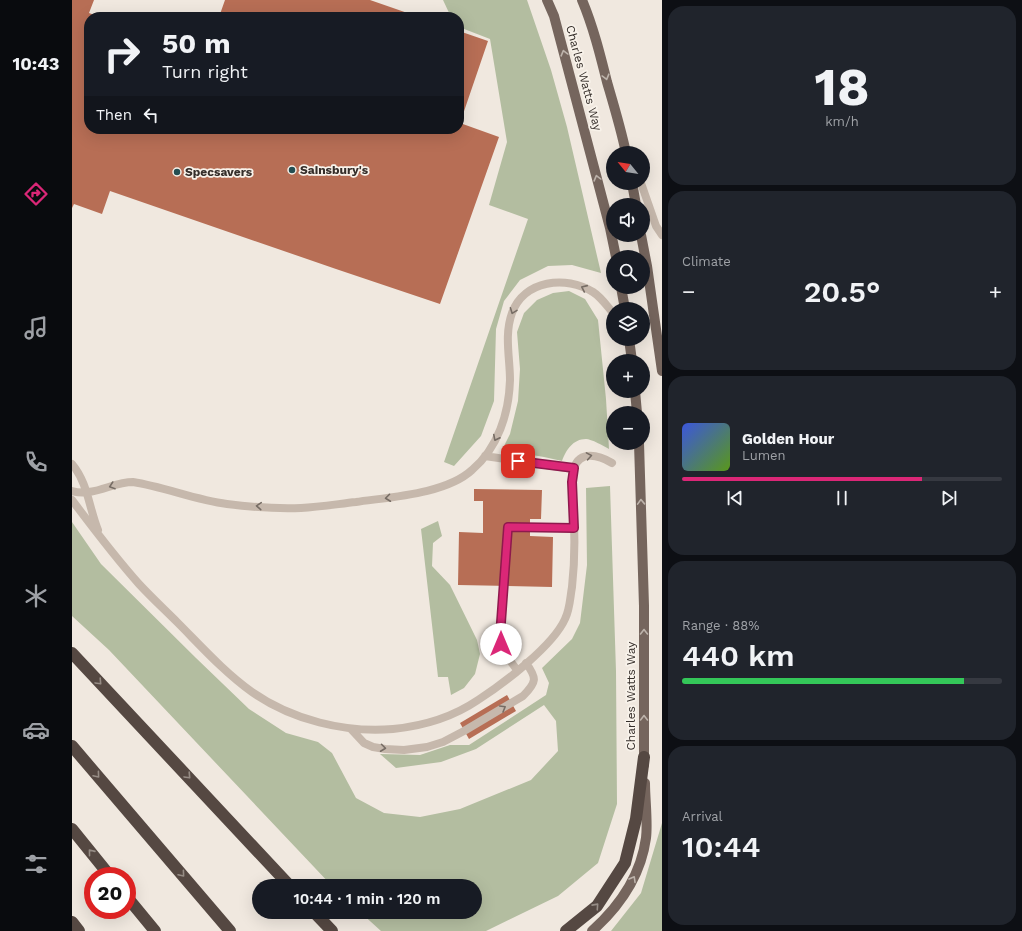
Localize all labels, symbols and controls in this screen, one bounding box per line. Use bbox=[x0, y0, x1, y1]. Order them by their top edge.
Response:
street label: Charles Watts Way bbox=[563, 24, 605, 133]
text: 50 m bbox=[162, 27, 231, 60]
icon: right bbox=[96, 28, 148, 80]
one-way arrow bbox=[560, 49, 569, 56]
text: 10:43 bbox=[12, 53, 60, 74]
text: 18 bbox=[814, 57, 870, 118]
text: Turn right bbox=[162, 61, 248, 82]
one-way arrow bbox=[601, 73, 610, 80]
icon: left bbox=[140, 104, 162, 126]
text: Then bbox=[96, 106, 132, 124]
text: km/h bbox=[825, 114, 859, 129]
north arrow bbox=[606, 146, 650, 190]
map controls bbox=[606, 146, 650, 450]
place label: Sainsbury's bbox=[300, 163, 369, 177]
place label: Specsavers bbox=[185, 165, 253, 179]
marker: Sainsbury's bbox=[287, 165, 297, 175]
marker: Specsavers bbox=[172, 167, 182, 177]
one-way arrow bbox=[593, 175, 602, 182]
icon: directions bbox=[22, 180, 50, 208]
button: sound bbox=[606, 198, 650, 242]
button: search bbox=[606, 250, 650, 294]
text: Climate bbox=[682, 254, 731, 269]
text: 20.5° bbox=[804, 274, 880, 309]
text: − bbox=[682, 279, 695, 304]
text: + bbox=[989, 279, 1002, 304]
one-way arrow bbox=[581, 285, 589, 293]
button: layers bbox=[606, 302, 650, 346]
one-way arrow bbox=[510, 308, 518, 315]
icon: music bbox=[22, 314, 50, 342]
button: + bbox=[606, 354, 650, 398]
button: − bbox=[606, 406, 650, 450]
text: Golden Hour bbox=[742, 430, 834, 448]
one-way arrow bbox=[493, 434, 501, 441]
pin bbox=[501, 444, 535, 478]
icon: phone bbox=[22, 448, 50, 476]
text: Lumen bbox=[742, 448, 786, 463]
icon: arrive bbox=[507, 450, 529, 472]
one-way arrow bbox=[586, 453, 592, 461]
one-way arrow bbox=[109, 482, 116, 490]
icon: previous bbox=[724, 487, 746, 509]
icon: pause bbox=[831, 487, 853, 509]
icon: next bbox=[938, 487, 960, 509]
one-way arrow bbox=[385, 493, 391, 502]
one-way arrow bbox=[637, 499, 645, 505]
one-way arrow bbox=[256, 502, 262, 511]
icon: climate bbox=[22, 582, 50, 610]
text: Range · 88% bbox=[682, 618, 759, 633]
position arrow bbox=[480, 623, 522, 665]
one-way arrow bbox=[640, 629, 648, 635]
text: 440 km bbox=[682, 638, 795, 673]
street label: Charles Watts Way bbox=[624, 641, 638, 750]
one-way arrow bbox=[94, 677, 101, 684]
one-way arrow bbox=[499, 705, 506, 712]
one-way arrow bbox=[640, 715, 648, 721]
icon: car bbox=[22, 716, 50, 744]
one-way arrow bbox=[380, 743, 386, 752]
one-way arrow bbox=[93, 771, 100, 778]
one-way arrow bbox=[183, 772, 190, 779]
text: Arrival bbox=[682, 809, 723, 824]
text: 10:44 bbox=[682, 829, 761, 864]
icon: filters bbox=[22, 850, 50, 878]
one-way arrow bbox=[89, 850, 96, 857]
speed limit sign: 20 bbox=[84, 867, 136, 919]
one-way arrow bbox=[177, 869, 184, 877]
one-way arrow bbox=[629, 876, 636, 883]
text: 10:44 · 1 min · 120 m bbox=[294, 890, 440, 908]
one-way arrow bbox=[591, 903, 598, 911]

